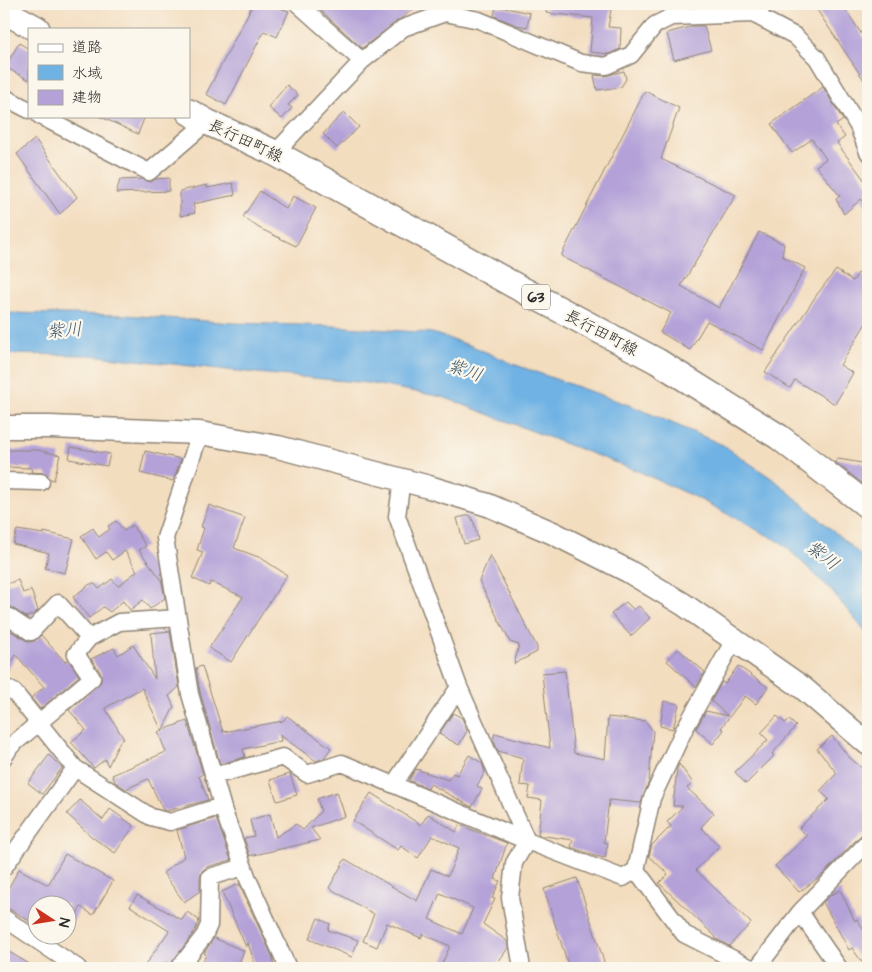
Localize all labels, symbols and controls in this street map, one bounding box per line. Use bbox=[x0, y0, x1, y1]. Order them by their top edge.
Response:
legend bbox=[28, 28, 190, 118]
text: 道路 bbox=[72, 37, 102, 58]
text: 水域 bbox=[72, 63, 102, 84]
text: 建物 bbox=[72, 87, 102, 108]
street label: 長行田町線 bbox=[205, 114, 286, 168]
road number: 63 bbox=[522, 284, 550, 310]
street label: 長行田町線 bbox=[561, 304, 642, 361]
water label: 紫川 bbox=[45, 317, 83, 344]
water label: 紫川 bbox=[444, 353, 486, 388]
water label: 紫川 bbox=[801, 534, 845, 576]
north arrow bbox=[28, 894, 78, 944]
text: N bbox=[53, 916, 74, 929]

